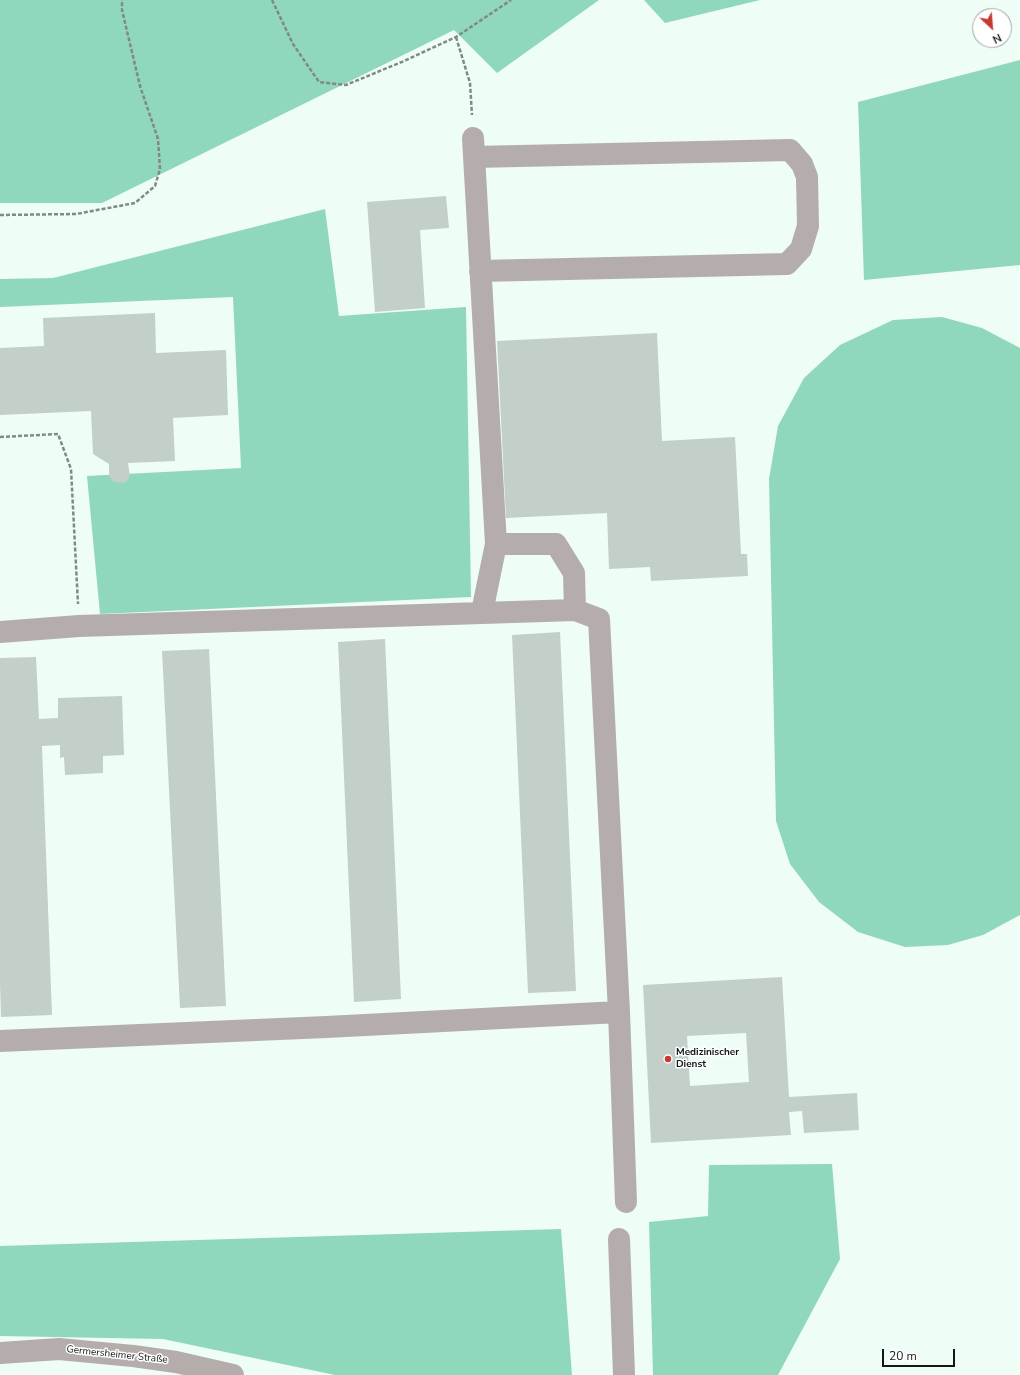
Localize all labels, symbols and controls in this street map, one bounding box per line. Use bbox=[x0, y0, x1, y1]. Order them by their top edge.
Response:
north arrow bbox=[972, 8, 1012, 48]
text: N bbox=[990, 30, 1004, 47]
place label: Medizinischer Dienst bbox=[676, 1047, 739, 1070]
marker: Medizinischer Dienst bbox=[663, 1054, 673, 1064]
scale bar bbox=[884, 1341, 957, 1367]
street label: Germersheimer Straße bbox=[66, 1344, 168, 1366]
text: 20 m bbox=[889, 1348, 917, 1364]

